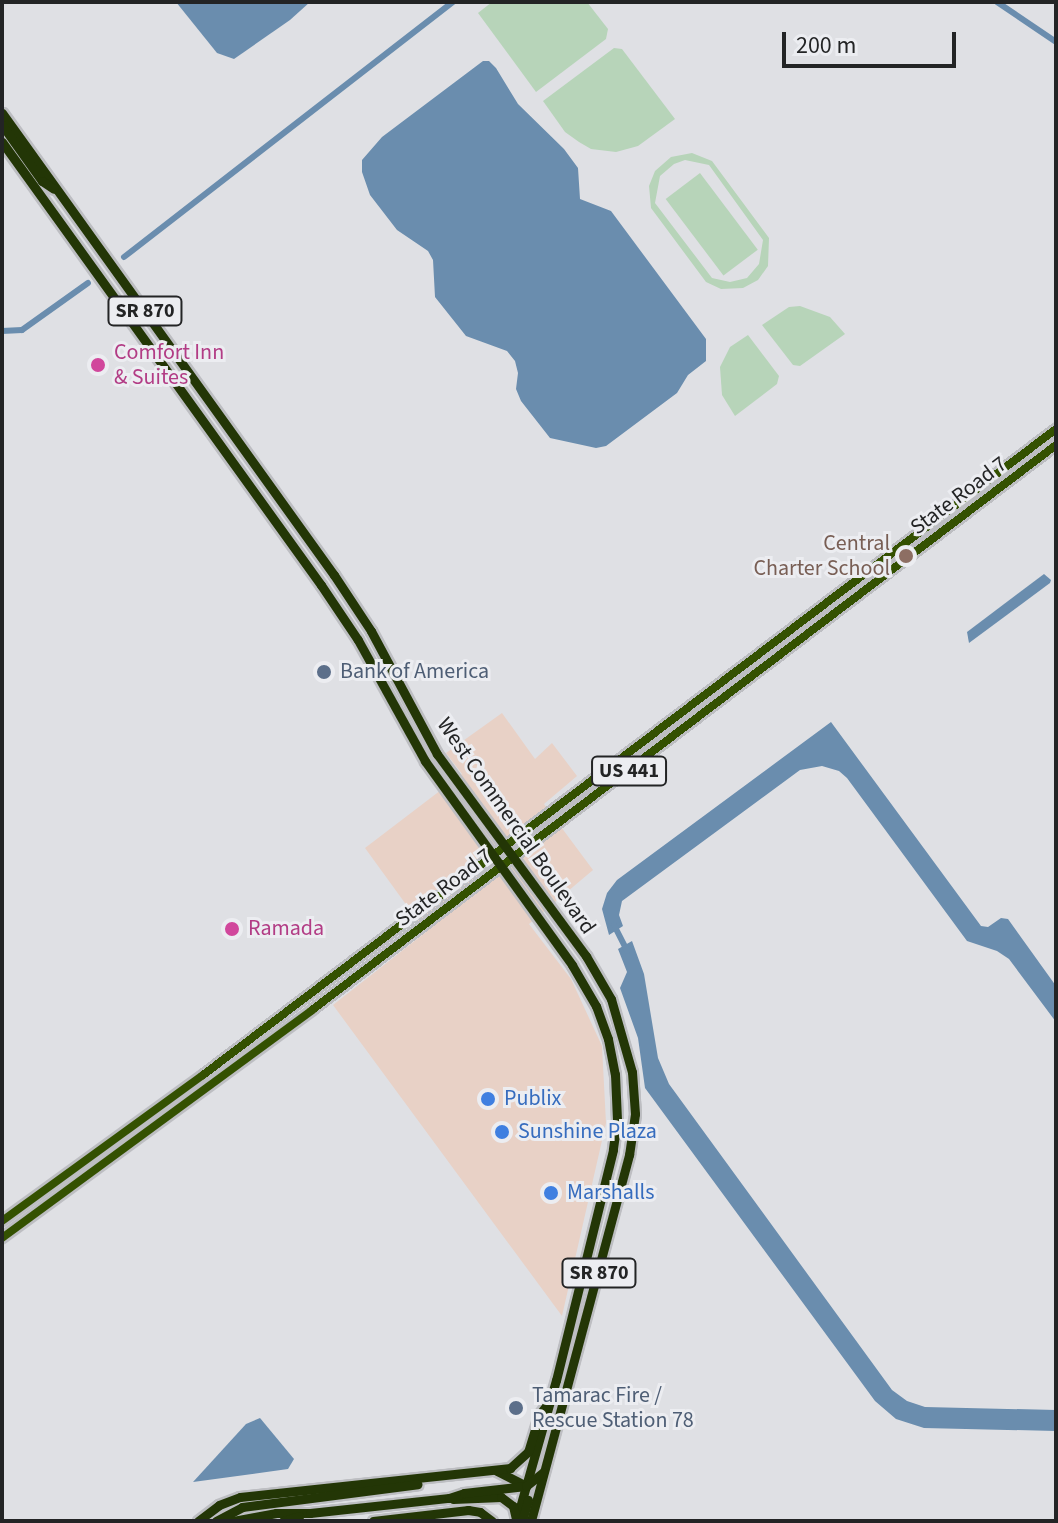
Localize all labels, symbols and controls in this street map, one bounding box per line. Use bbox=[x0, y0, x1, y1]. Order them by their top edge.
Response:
scale bar bbox=[786, 16, 960, 66]
text: 200 m bbox=[796, 28, 856, 63]
road number: SR 870 bbox=[107, 295, 183, 327]
place label: Comfort Inn & Suites bbox=[114, 339, 224, 390]
marker: Comfort Inn & Suites bbox=[89, 356, 107, 374]
street label: State Road 7 bbox=[906, 451, 1012, 541]
place label: Central Charter School bbox=[753, 530, 890, 582]
marker: Central Charter School bbox=[897, 547, 915, 565]
place label: Bank of America bbox=[340, 659, 489, 685]
marker: Bank of America bbox=[315, 663, 333, 681]
street label: West Commercial Boulevard bbox=[431, 712, 601, 940]
road number: US 441 bbox=[591, 755, 667, 787]
street label: State Road 7 bbox=[391, 843, 497, 933]
place label: Ramada bbox=[248, 916, 324, 942]
marker: Ramada bbox=[223, 920, 241, 938]
place label: Publix bbox=[504, 1086, 561, 1112]
marker: Publix bbox=[479, 1090, 497, 1108]
place label: Sunshine Plaza bbox=[518, 1119, 657, 1145]
marker: Sunshine Plaza bbox=[493, 1123, 511, 1141]
place label: Marshalls bbox=[567, 1180, 654, 1206]
marker: Marshalls bbox=[542, 1184, 560, 1202]
road number: SR 870 bbox=[561, 1257, 637, 1289]
place label: Tamarac Fire / Rescue Station 78 bbox=[532, 1382, 694, 1434]
marker: Tamarac Fire / Rescue Station 78 bbox=[507, 1399, 525, 1417]

